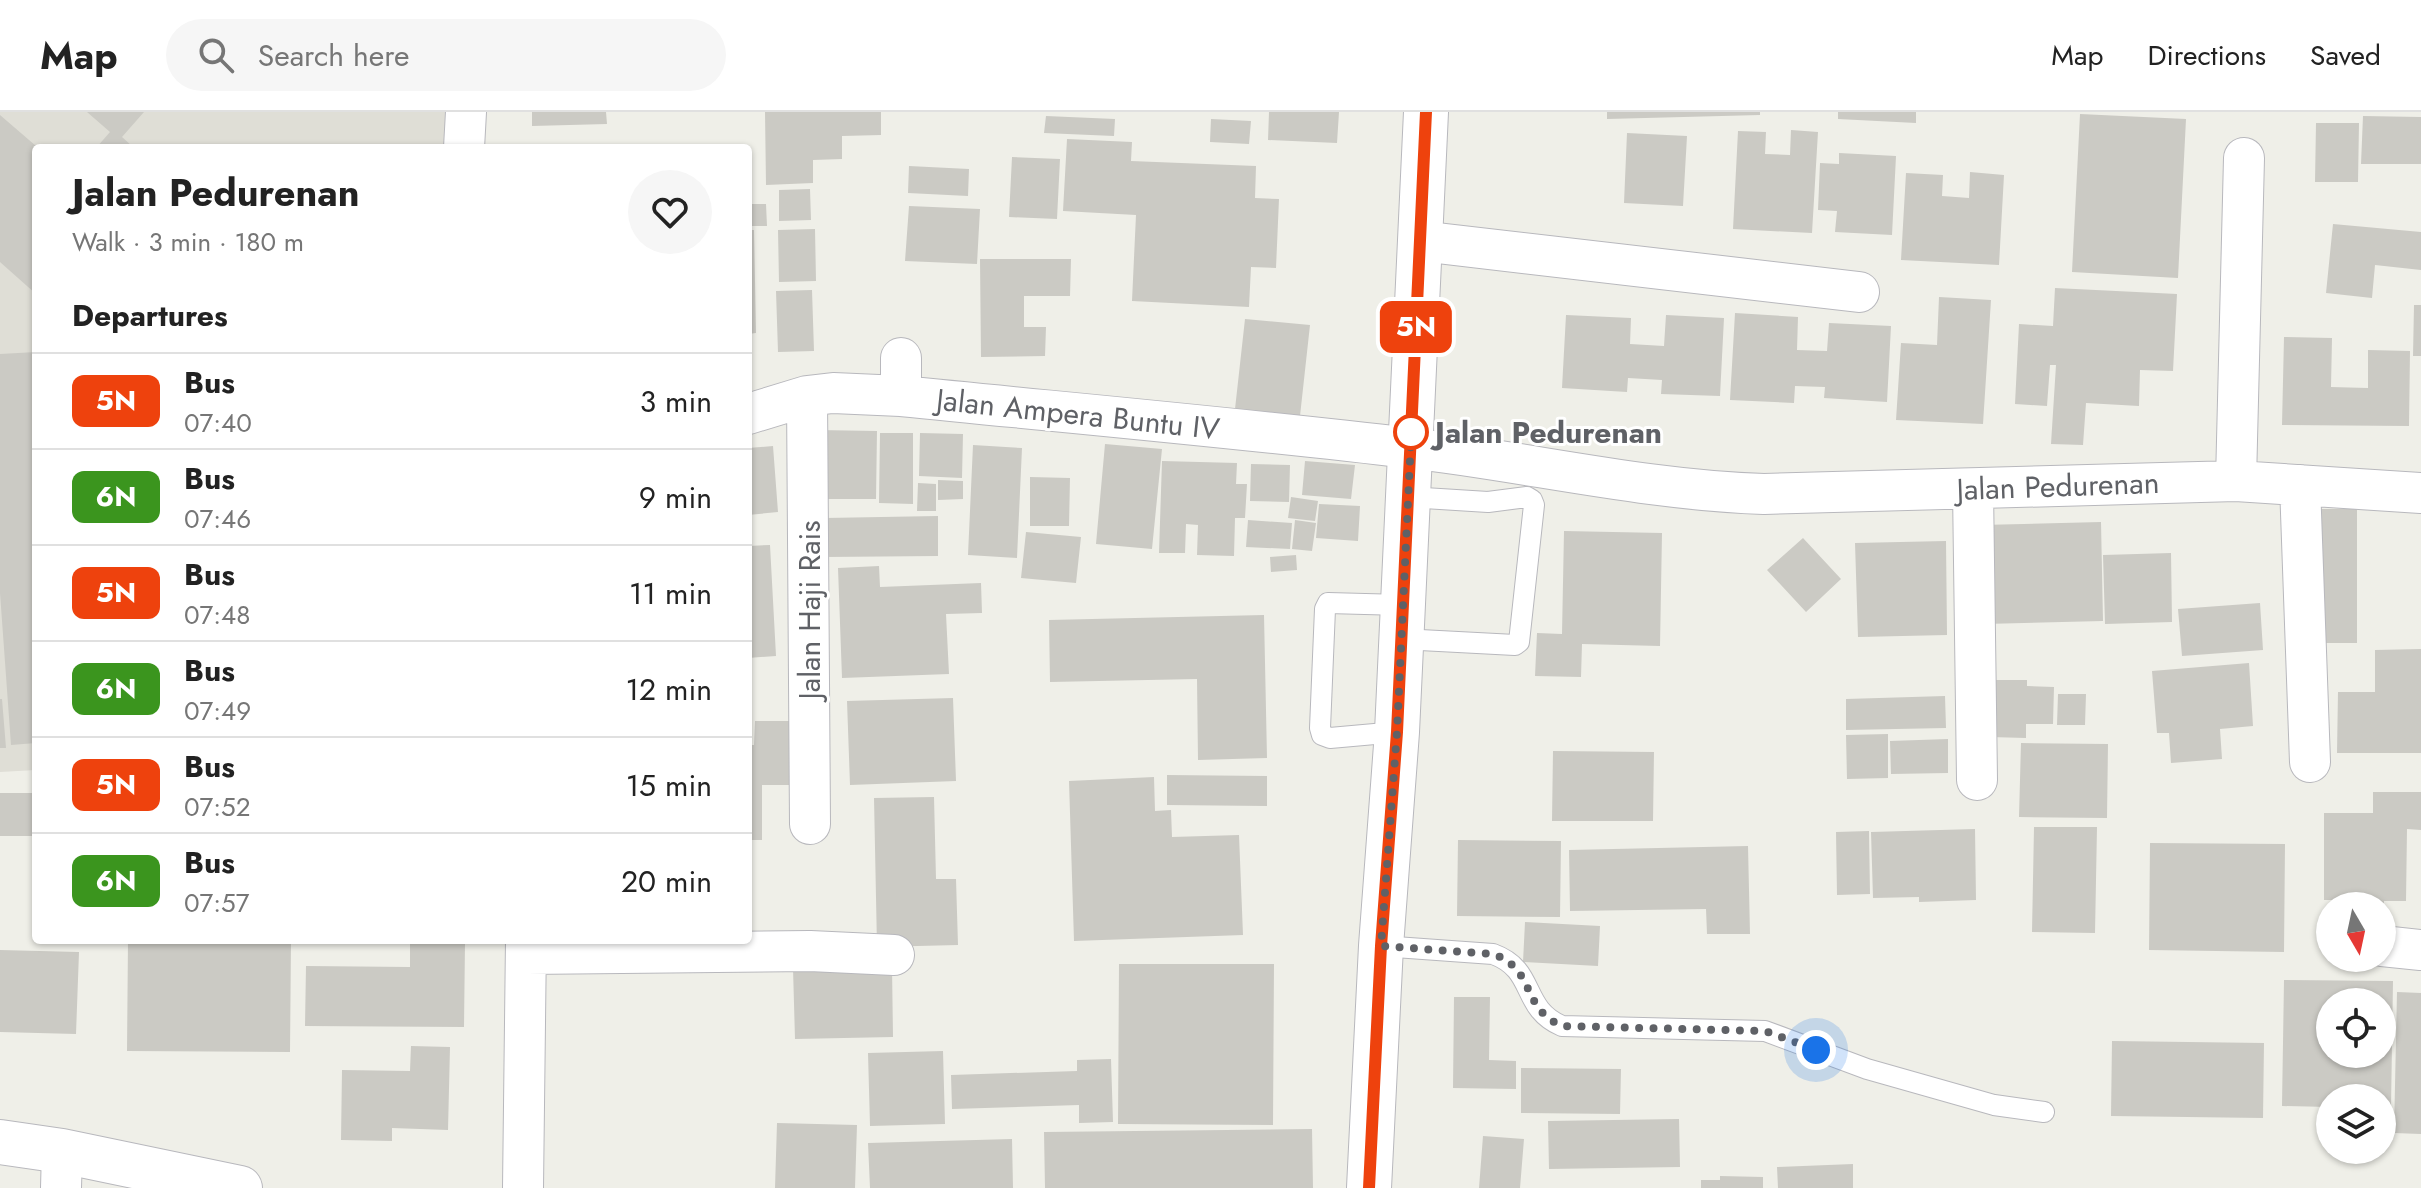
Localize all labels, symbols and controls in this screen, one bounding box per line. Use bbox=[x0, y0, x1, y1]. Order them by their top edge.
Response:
search box bbox=[166, 19, 726, 91]
text: Map bbox=[40, 28, 118, 83]
icon: search bbox=[194, 33, 238, 77]
text: Search here bbox=[258, 34, 410, 77]
text: Map bbox=[2051, 35, 2103, 76]
text: Directions bbox=[2147, 35, 2266, 76]
text: Saved bbox=[2310, 35, 2381, 76]
text: Jalan Pedurenan bbox=[72, 165, 360, 220]
button: heart bbox=[628, 170, 712, 254]
text: Walk · 3 min · 180 m bbox=[72, 223, 304, 261]
text: Departures bbox=[72, 294, 228, 337]
line badge: 5N bbox=[1380, 301, 1452, 353]
text: 5N bbox=[1396, 306, 1436, 347]
text: Bus bbox=[184, 361, 235, 404]
street label: Jalan Ampera Buntu IV bbox=[930, 377, 1222, 450]
text: 5N bbox=[96, 380, 136, 421]
text: 3 min bbox=[640, 380, 712, 423]
text: 07:40 bbox=[184, 404, 252, 442]
place label: Jalan Pedurenan bbox=[1430, 411, 1662, 454]
marker: Jalan Pedurenan bbox=[1394, 415, 1428, 449]
text: Bus bbox=[184, 457, 235, 500]
street label: Jalan Pedurenan bbox=[1952, 461, 2160, 511]
text: 6N bbox=[96, 476, 136, 517]
text: 9 min bbox=[639, 476, 712, 519]
text: 07:46 bbox=[184, 500, 251, 538]
street label: Jalan Haji Rais bbox=[788, 520, 831, 704]
text: Bus bbox=[184, 553, 235, 596]
text: 5N bbox=[96, 572, 136, 613]
text: 11 min bbox=[629, 572, 712, 615]
text: 07:48 bbox=[184, 596, 250, 634]
text: Bus bbox=[184, 649, 235, 692]
text: 6N bbox=[96, 668, 136, 709]
text: 12 min bbox=[625, 668, 712, 711]
text: 07:49 bbox=[184, 692, 251, 730]
text: Bus bbox=[184, 745, 235, 788]
text: 5N bbox=[96, 764, 136, 805]
text: 15 min bbox=[626, 764, 712, 807]
text: 07:52 bbox=[184, 788, 251, 826]
text: Bus bbox=[184, 841, 235, 884]
text: 6N bbox=[96, 860, 136, 901]
text: 20 min bbox=[621, 860, 712, 903]
text: 07:57 bbox=[184, 884, 249, 922]
north arrow bbox=[2316, 892, 2396, 972]
map controls bbox=[2316, 892, 2396, 1164]
button: locate bbox=[2316, 988, 2396, 1068]
your location bbox=[1796, 1030, 1836, 1070]
button: layers bbox=[2316, 1084, 2396, 1164]

